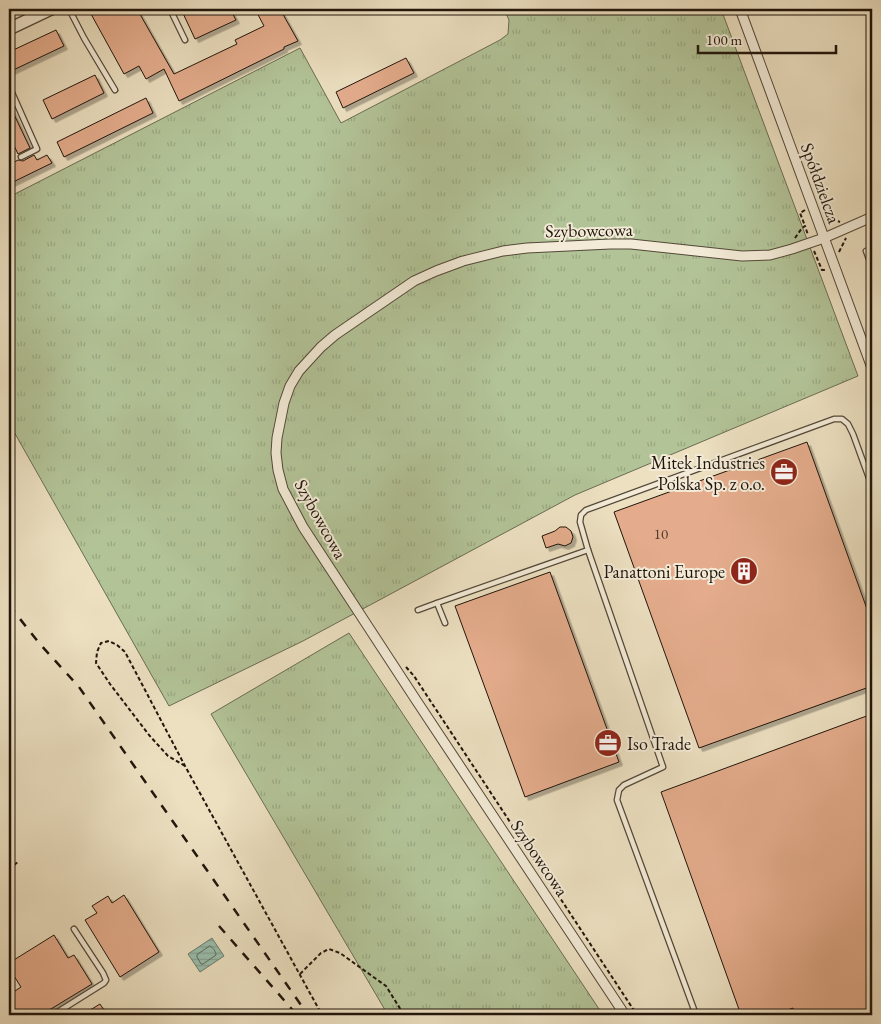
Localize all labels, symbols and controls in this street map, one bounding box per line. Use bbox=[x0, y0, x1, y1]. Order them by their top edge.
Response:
scale bar bbox=[698, 22, 836, 54]
text: 100 m bbox=[706, 30, 743, 49]
street label: Spółdzielcza bbox=[796, 140, 846, 227]
street label: Szybowcowa bbox=[545, 218, 634, 242]
place label: Mitek Industries Polska Sp. z o.o. bbox=[651, 451, 765, 495]
office icon: Mitek Industries Polska Sp. z o.o. bbox=[769, 457, 799, 487]
street label: Szybowcowa bbox=[290, 475, 353, 564]
house number: 10 bbox=[654, 524, 668, 543]
building icon: Panattoni Europe bbox=[729, 556, 759, 586]
place label: Panattoni Europe bbox=[603, 560, 725, 583]
office icon: Iso Trade bbox=[593, 728, 623, 758]
place label: Iso Trade bbox=[627, 732, 691, 755]
street label: Szybowcowa bbox=[506, 815, 575, 901]

